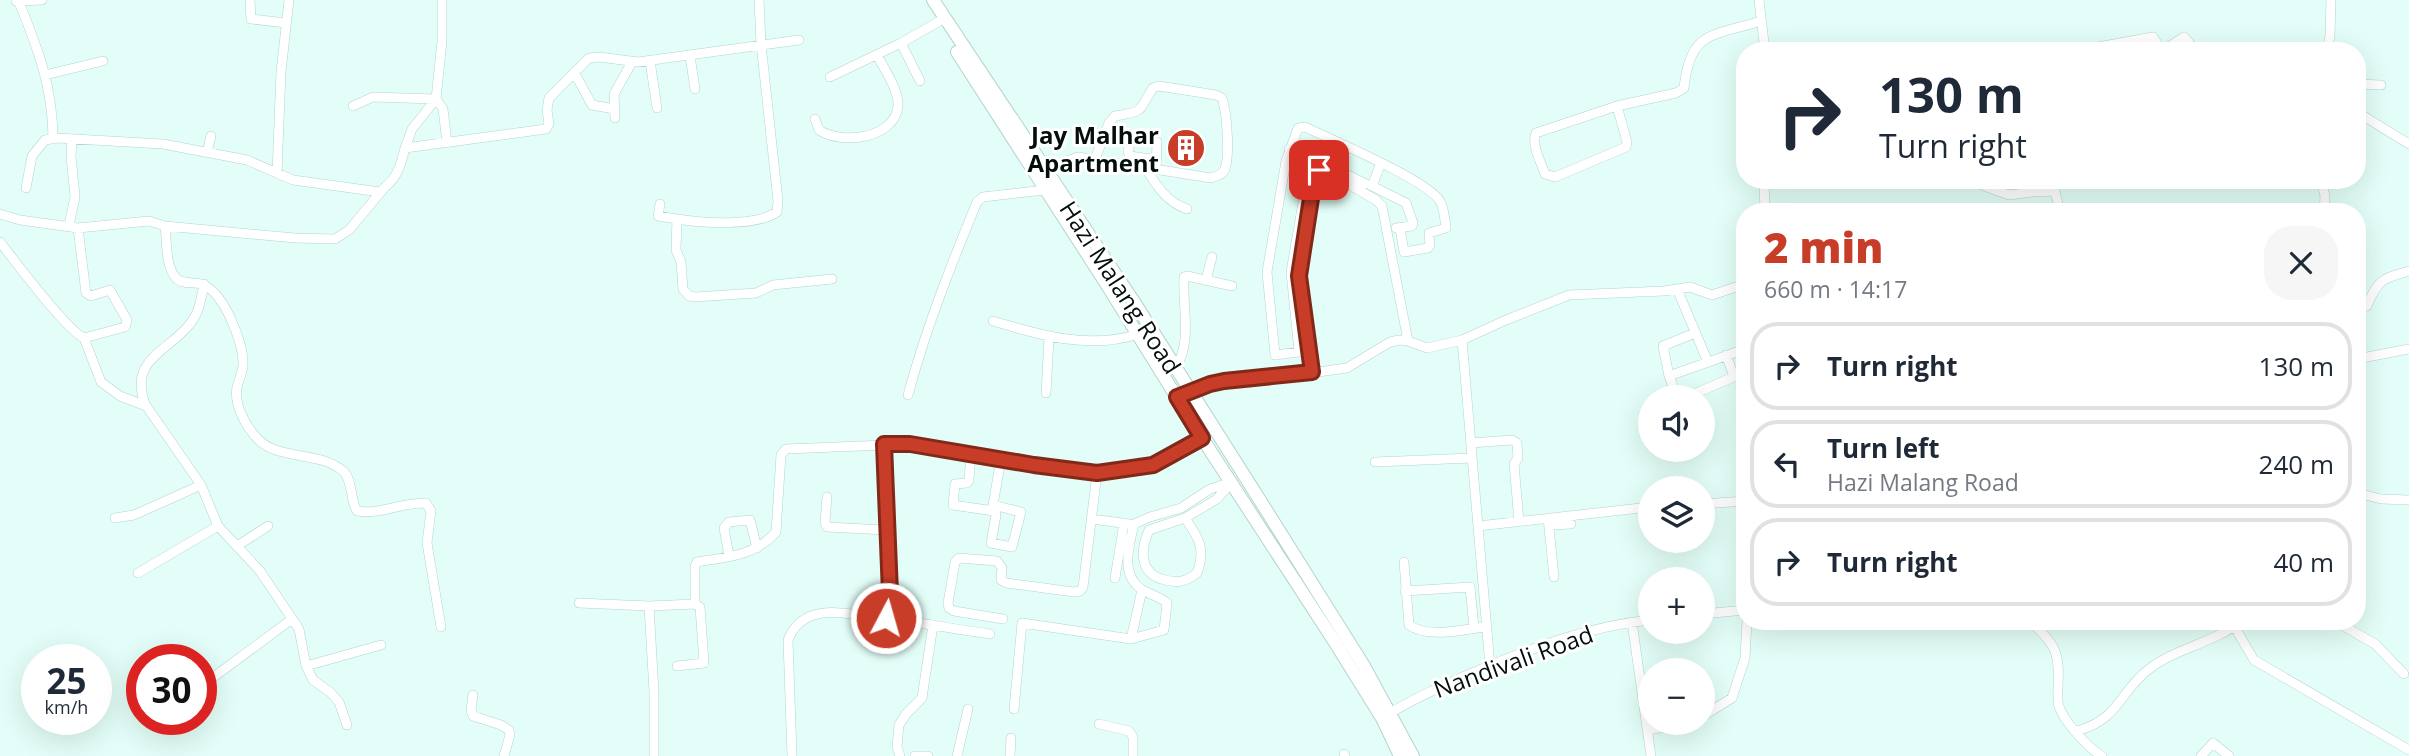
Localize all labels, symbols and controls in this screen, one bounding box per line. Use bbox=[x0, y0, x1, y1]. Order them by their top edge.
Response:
text: 130 m bbox=[1879, 61, 2024, 127]
icon: right bbox=[1764, 70, 1855, 161]
place label: Jay Malhar Apartment bbox=[1028, 118, 1159, 179]
text: Turn right bbox=[1879, 124, 2027, 167]
building icon: Jay Malhar Apartment bbox=[1165, 127, 1207, 169]
pin bbox=[1289, 140, 1349, 200]
icon: arrive bbox=[1300, 151, 1338, 189]
street label: Hazi Malang Road bbox=[1053, 194, 1189, 380]
text: 2 min bbox=[1764, 218, 1883, 275]
button: close bbox=[2264, 226, 2338, 300]
text: 660 m · 14:17 bbox=[1764, 273, 1907, 305]
icon: right bbox=[1768, 347, 1806, 385]
text: Turn right bbox=[1827, 348, 1958, 384]
text: 130 m bbox=[2259, 348, 2334, 384]
map controls bbox=[1638, 385, 1715, 735]
button: sound bbox=[1638, 385, 1715, 462]
text: Turn left bbox=[1827, 430, 1939, 466]
icon: left bbox=[1768, 445, 1806, 483]
text: 240 m bbox=[2259, 446, 2334, 482]
text: Hazi Malang Road bbox=[1827, 466, 2019, 498]
button: layers bbox=[1638, 476, 1715, 553]
icon: right bbox=[1768, 543, 1806, 581]
text: Turn right bbox=[1827, 544, 1958, 580]
text: 40 m bbox=[2273, 544, 2334, 580]
button: + bbox=[1638, 567, 1715, 644]
position arrow bbox=[849, 581, 923, 655]
street label: Nandivali Road bbox=[1429, 617, 1597, 705]
speed limit sign: 30 bbox=[126, 644, 217, 735]
text: 25 bbox=[46, 657, 87, 704]
button: − bbox=[1638, 658, 1715, 735]
text: km/h bbox=[45, 695, 88, 719]

